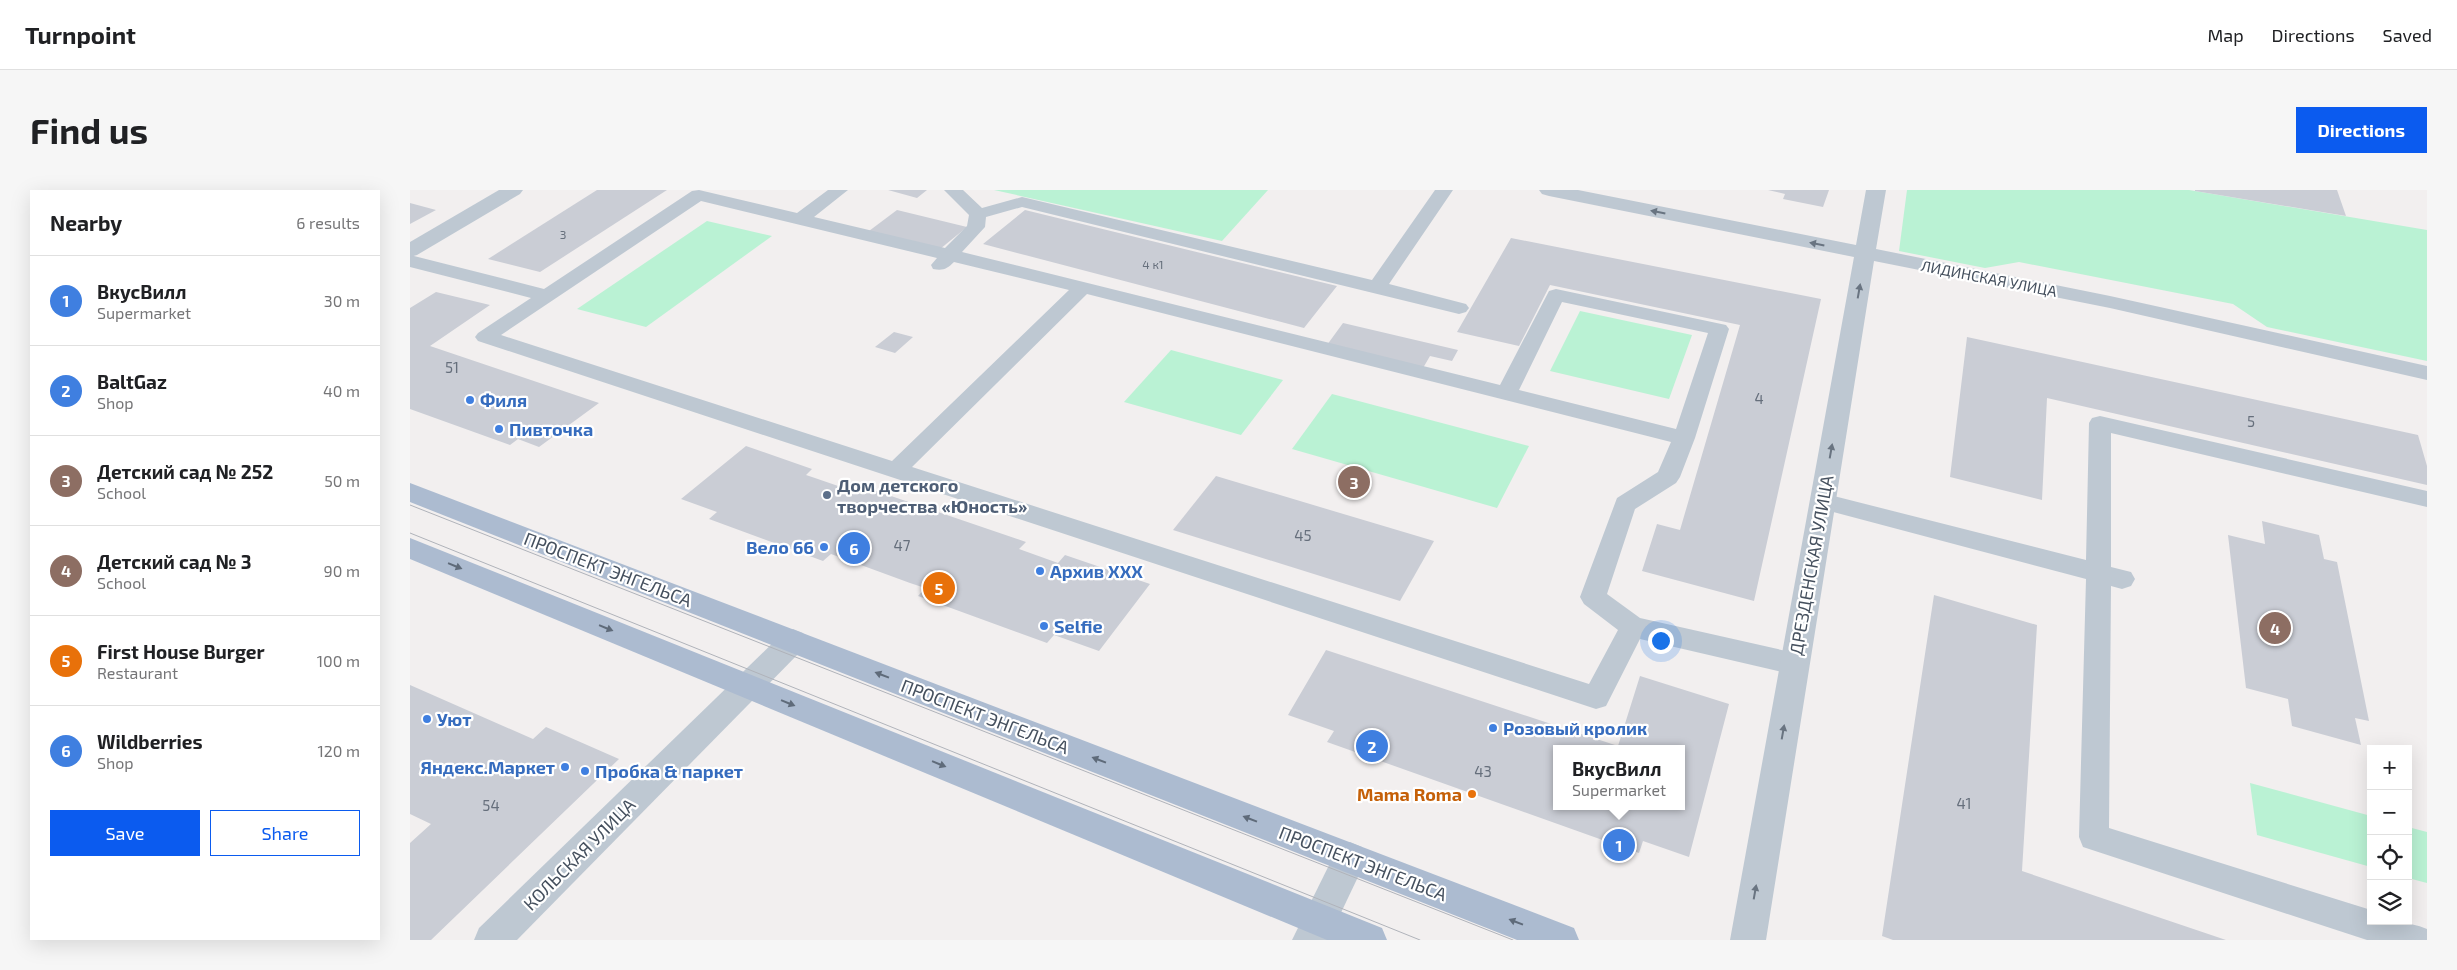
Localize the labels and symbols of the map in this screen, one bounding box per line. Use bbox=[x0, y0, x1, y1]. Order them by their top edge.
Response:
one-way arrow bbox=[1651, 208, 1666, 216]
house number: 3 bbox=[560, 227, 566, 241]
one-way arrow bbox=[1810, 240, 1825, 248]
street label: ЛИДИНСКАЯ УЛИЦА bbox=[1920, 256, 2059, 300]
house number: 4 к1 bbox=[1142, 257, 1164, 271]
one-way arrow bbox=[1855, 282, 1863, 298]
house number: 51 bbox=[445, 358, 459, 376]
place label: Филя bbox=[480, 389, 527, 411]
house number: 4 bbox=[1754, 389, 1764, 407]
marker: Филя bbox=[464, 394, 476, 406]
house number: 5 bbox=[2247, 412, 2255, 430]
place label: Пивточка bbox=[509, 418, 593, 440]
marker: Пивточка bbox=[493, 423, 505, 435]
one-way arrow bbox=[1827, 442, 1835, 458]
pin: 3 bbox=[1338, 463, 1370, 501]
street label: ДРЕЗДЕНСКАЯ УЛИЦА bbox=[1784, 473, 1838, 657]
place label: Дом детского творчества «Юность» bbox=[837, 474, 1027, 517]
marker: Дом детского творчества «Юность» bbox=[821, 489, 833, 501]
house number: 45 bbox=[1294, 526, 1312, 544]
street label: ПРОСПЕКТ ЭНГЕЛЬСА bbox=[521, 527, 696, 611]
pin: 6 bbox=[838, 529, 870, 567]
place label: Вело 66 bbox=[746, 536, 814, 558]
house number: 47 bbox=[894, 536, 911, 554]
marker: Вело 66 bbox=[818, 541, 830, 553]
place label: Архив XXX bbox=[1050, 560, 1143, 582]
one-way arrow bbox=[448, 563, 462, 571]
marker: Архив XXX bbox=[1034, 565, 1046, 577]
pin: 5 bbox=[923, 569, 955, 607]
pin: 4 bbox=[2259, 609, 2291, 647]
place label: Selfie bbox=[1054, 615, 1103, 637]
marker: Selfie bbox=[1038, 620, 1050, 632]
one-way arrow bbox=[598, 625, 613, 632]
your location bbox=[1648, 628, 1674, 654]
one-way arrow bbox=[875, 671, 889, 679]
street label: ПРОСПЕКТ ЭНГЕЛЬСА bbox=[898, 674, 1073, 758]
one-way arrow bbox=[781, 699, 796, 707]
place label: Уют bbox=[437, 708, 471, 730]
marker: Уют bbox=[421, 713, 433, 725]
place label: Розовый кролик bbox=[1503, 717, 1647, 739]
marker: Розовый кролик bbox=[1487, 722, 1499, 734]
one-way arrow bbox=[1779, 723, 1787, 739]
pin: 2 bbox=[1356, 727, 1388, 765]
place label: Яндекс.Маркет bbox=[420, 756, 555, 778]
one-way arrow bbox=[1091, 756, 1106, 763]
place label: Пробка & паркет bbox=[595, 760, 743, 782]
marker: Яндекс.Маркет bbox=[559, 761, 571, 773]
one-way arrow bbox=[932, 761, 946, 769]
house number: 43 bbox=[1474, 762, 1492, 780]
marker: Пробка & паркет bbox=[579, 765, 591, 777]
place label: Mama Roma bbox=[1357, 783, 1462, 805]
marker: Mama Roma bbox=[1466, 788, 1478, 800]
street label: КОЛЬСКАЯ УЛИЦА bbox=[518, 793, 640, 915]
house number: 41 bbox=[1956, 794, 1972, 812]
house number: 54 bbox=[482, 796, 500, 814]
one-way arrow bbox=[1242, 815, 1257, 823]
street label: ПРОСПЕКТ ЭНГЕЛЬСА bbox=[1276, 821, 1451, 905]
pin: 1 bbox=[1603, 826, 1635, 864]
one-way arrow bbox=[1751, 883, 1759, 899]
one-way arrow bbox=[1508, 918, 1523, 925]

